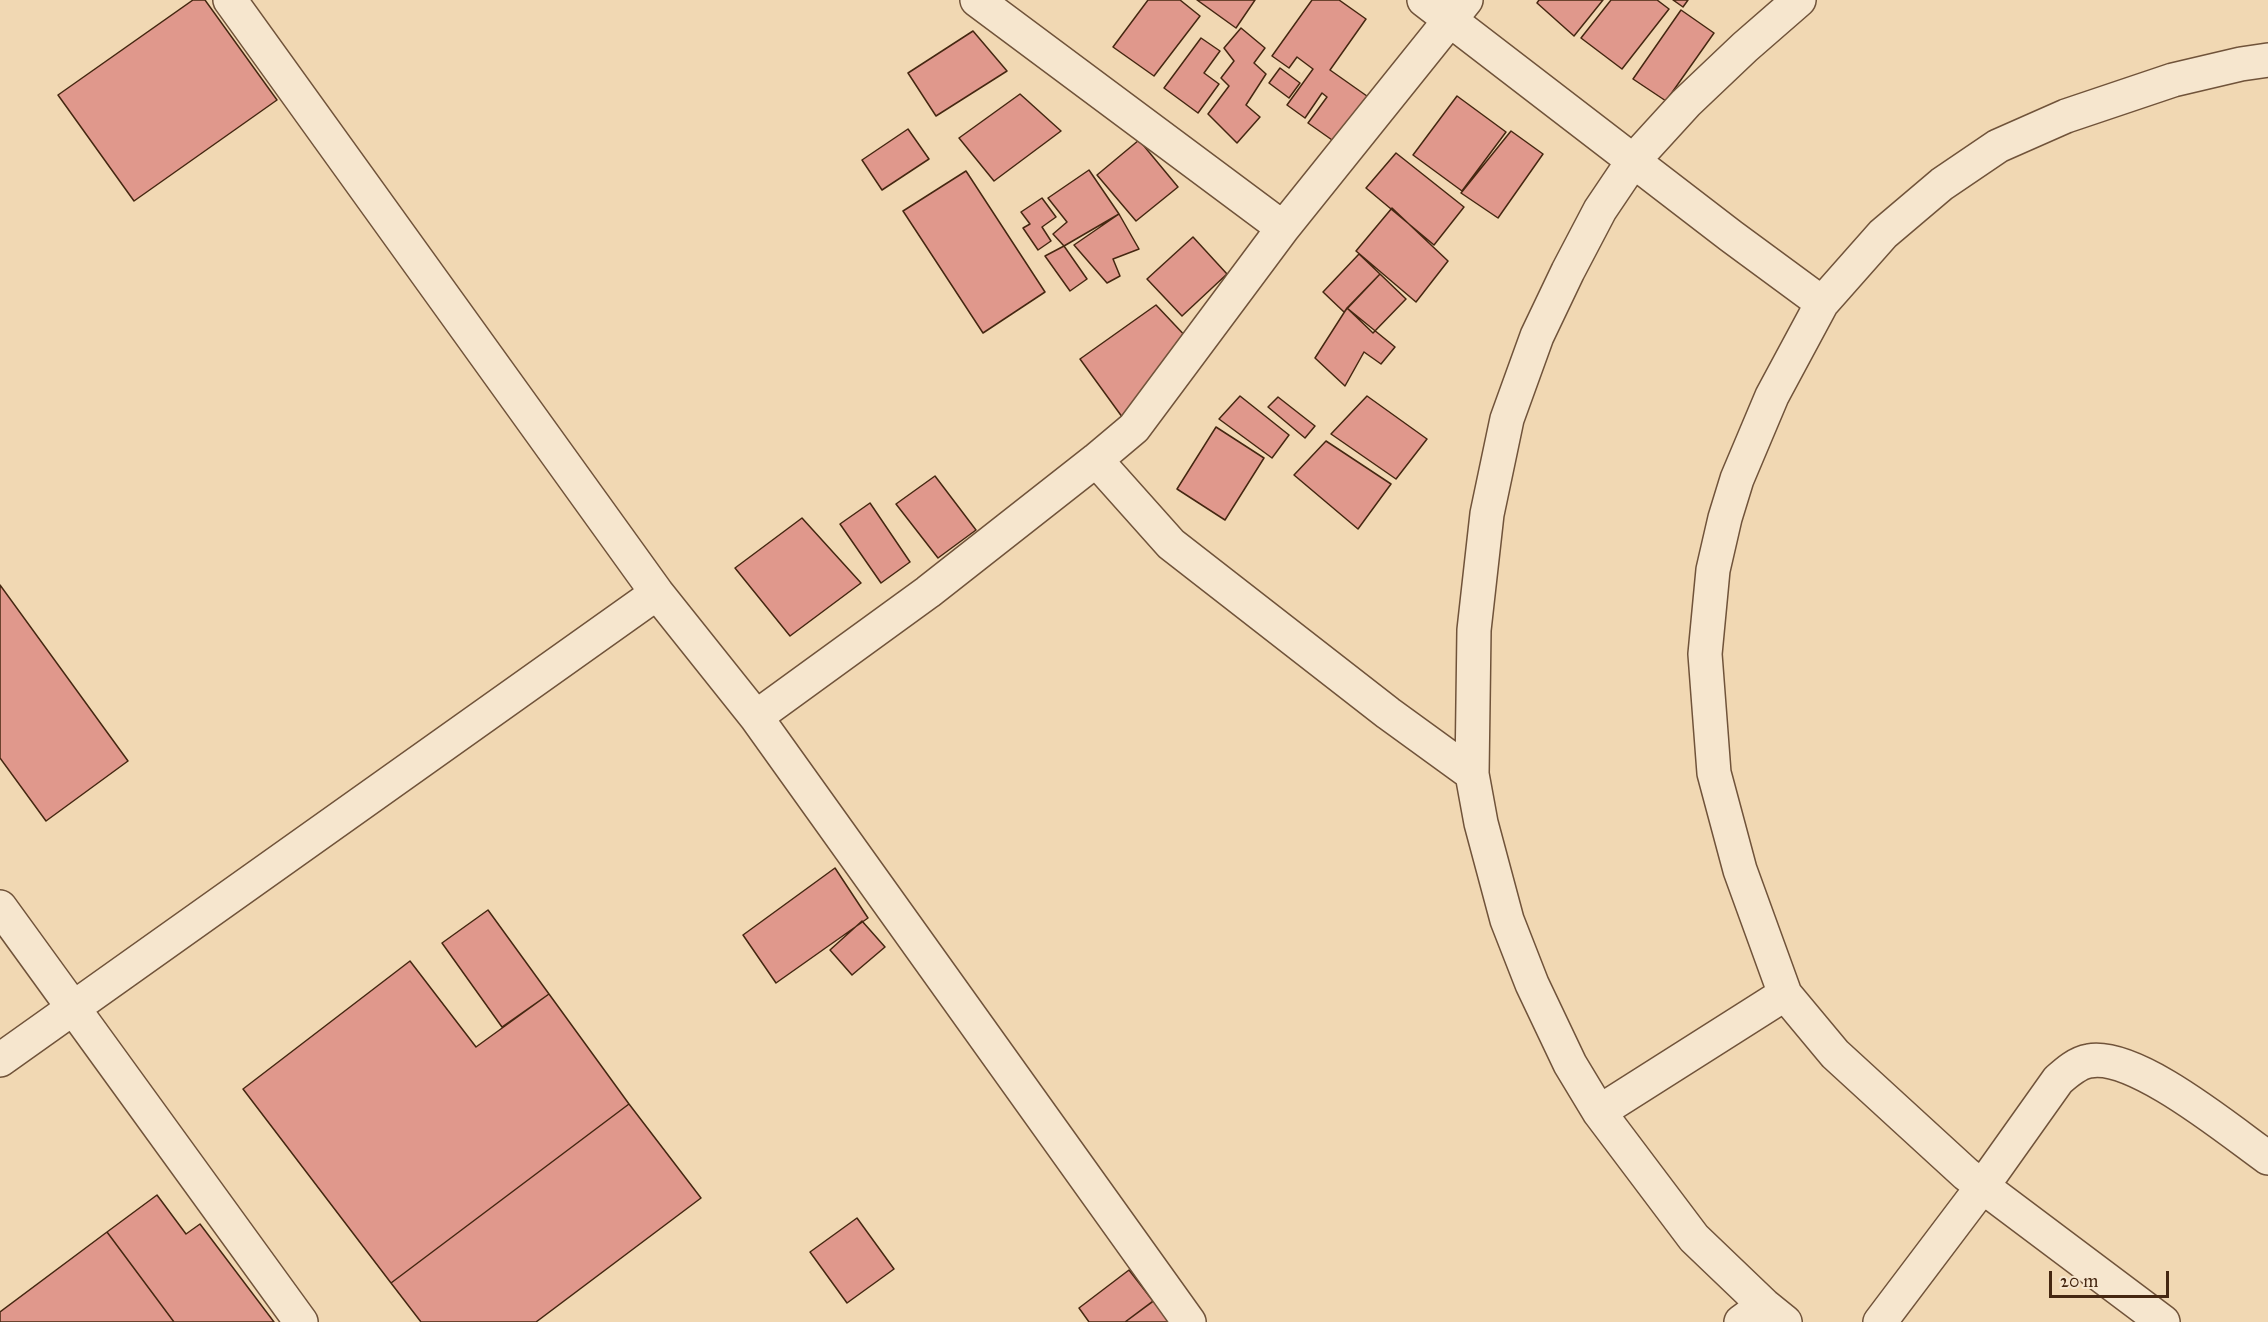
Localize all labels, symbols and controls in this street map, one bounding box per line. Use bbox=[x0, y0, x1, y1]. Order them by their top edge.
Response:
scale bar bbox=[2052, 1259, 2172, 1297]
text: 20 m bbox=[2060, 1270, 2098, 1292]

